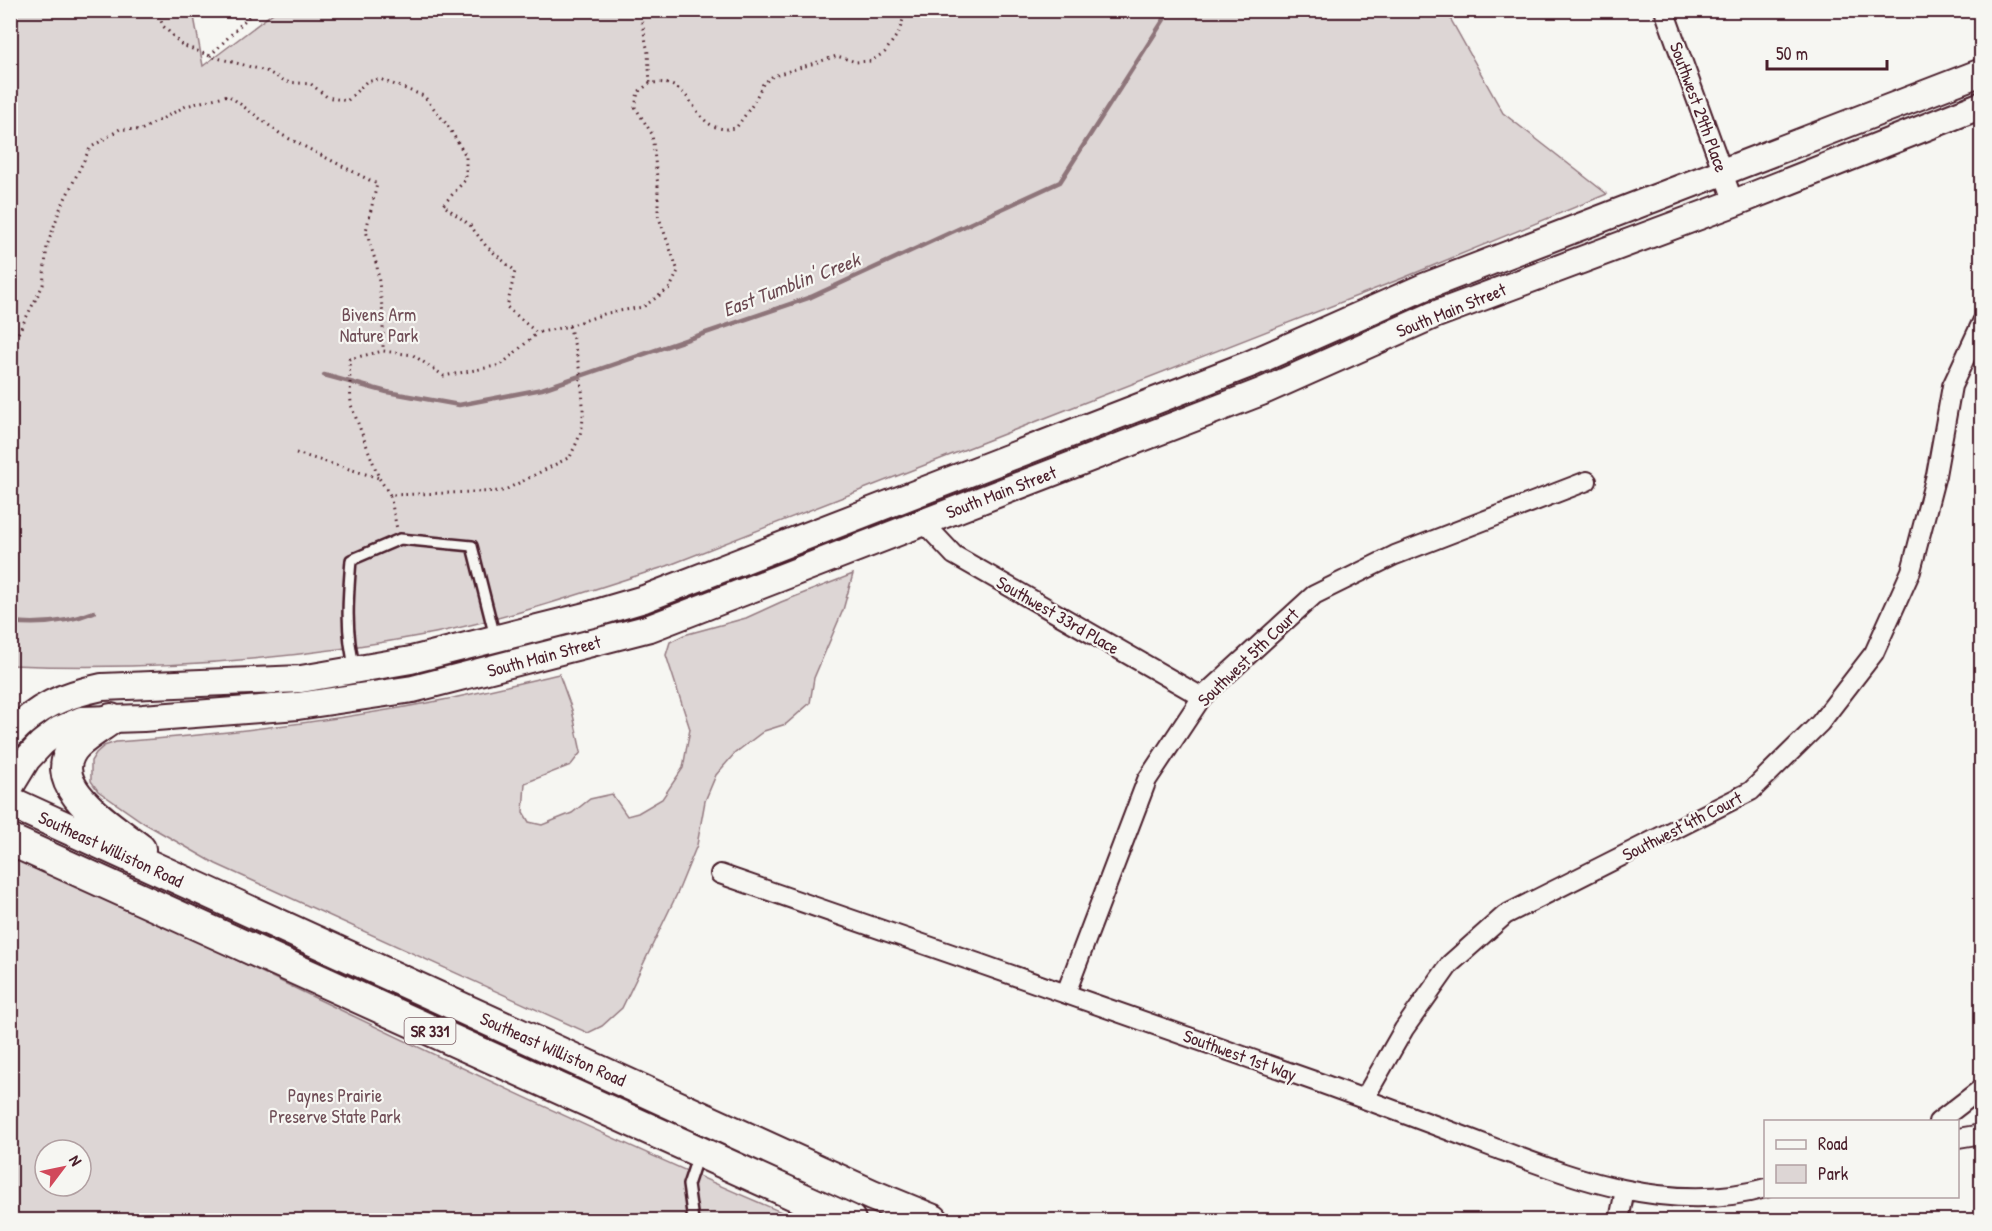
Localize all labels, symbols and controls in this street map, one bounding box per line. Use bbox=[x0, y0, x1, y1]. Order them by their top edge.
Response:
scale bar bbox=[1767, 33, 1887, 71]
street label: Southwest 29th Place bbox=[1664, 38, 1734, 176]
text: 50 m bbox=[1776, 41, 1808, 66]
water label: East Tumblin' Creek bbox=[719, 245, 865, 323]
street label: South Main Street bbox=[1392, 276, 1510, 343]
park label: Bivens Arm Nature Park bbox=[340, 302, 419, 348]
street label: South Main Street bbox=[942, 459, 1061, 525]
street label: Southwest 33rd Place bbox=[992, 570, 1124, 660]
street label: Southwest 5th Court bbox=[1192, 602, 1305, 712]
street label: South Main Street bbox=[484, 629, 604, 683]
street label: Southwest 4th Court bbox=[1618, 785, 1747, 867]
street label: Southeast Williston Road bbox=[35, 804, 187, 894]
street label: Southeast Williston Road bbox=[476, 1006, 630, 1092]
road number: SR 331 bbox=[404, 1018, 456, 1044]
street label: Southwest 1st Way bbox=[1180, 1023, 1300, 1087]
park label: Paynes Prairie Preserve State Park bbox=[269, 1083, 401, 1129]
legend bbox=[1764, 1120, 1959, 1198]
text: Road bbox=[1818, 1131, 1848, 1156]
north arrow bbox=[33, 1138, 93, 1198]
text: N bbox=[64, 1151, 88, 1170]
text: Park bbox=[1818, 1161, 1849, 1186]

